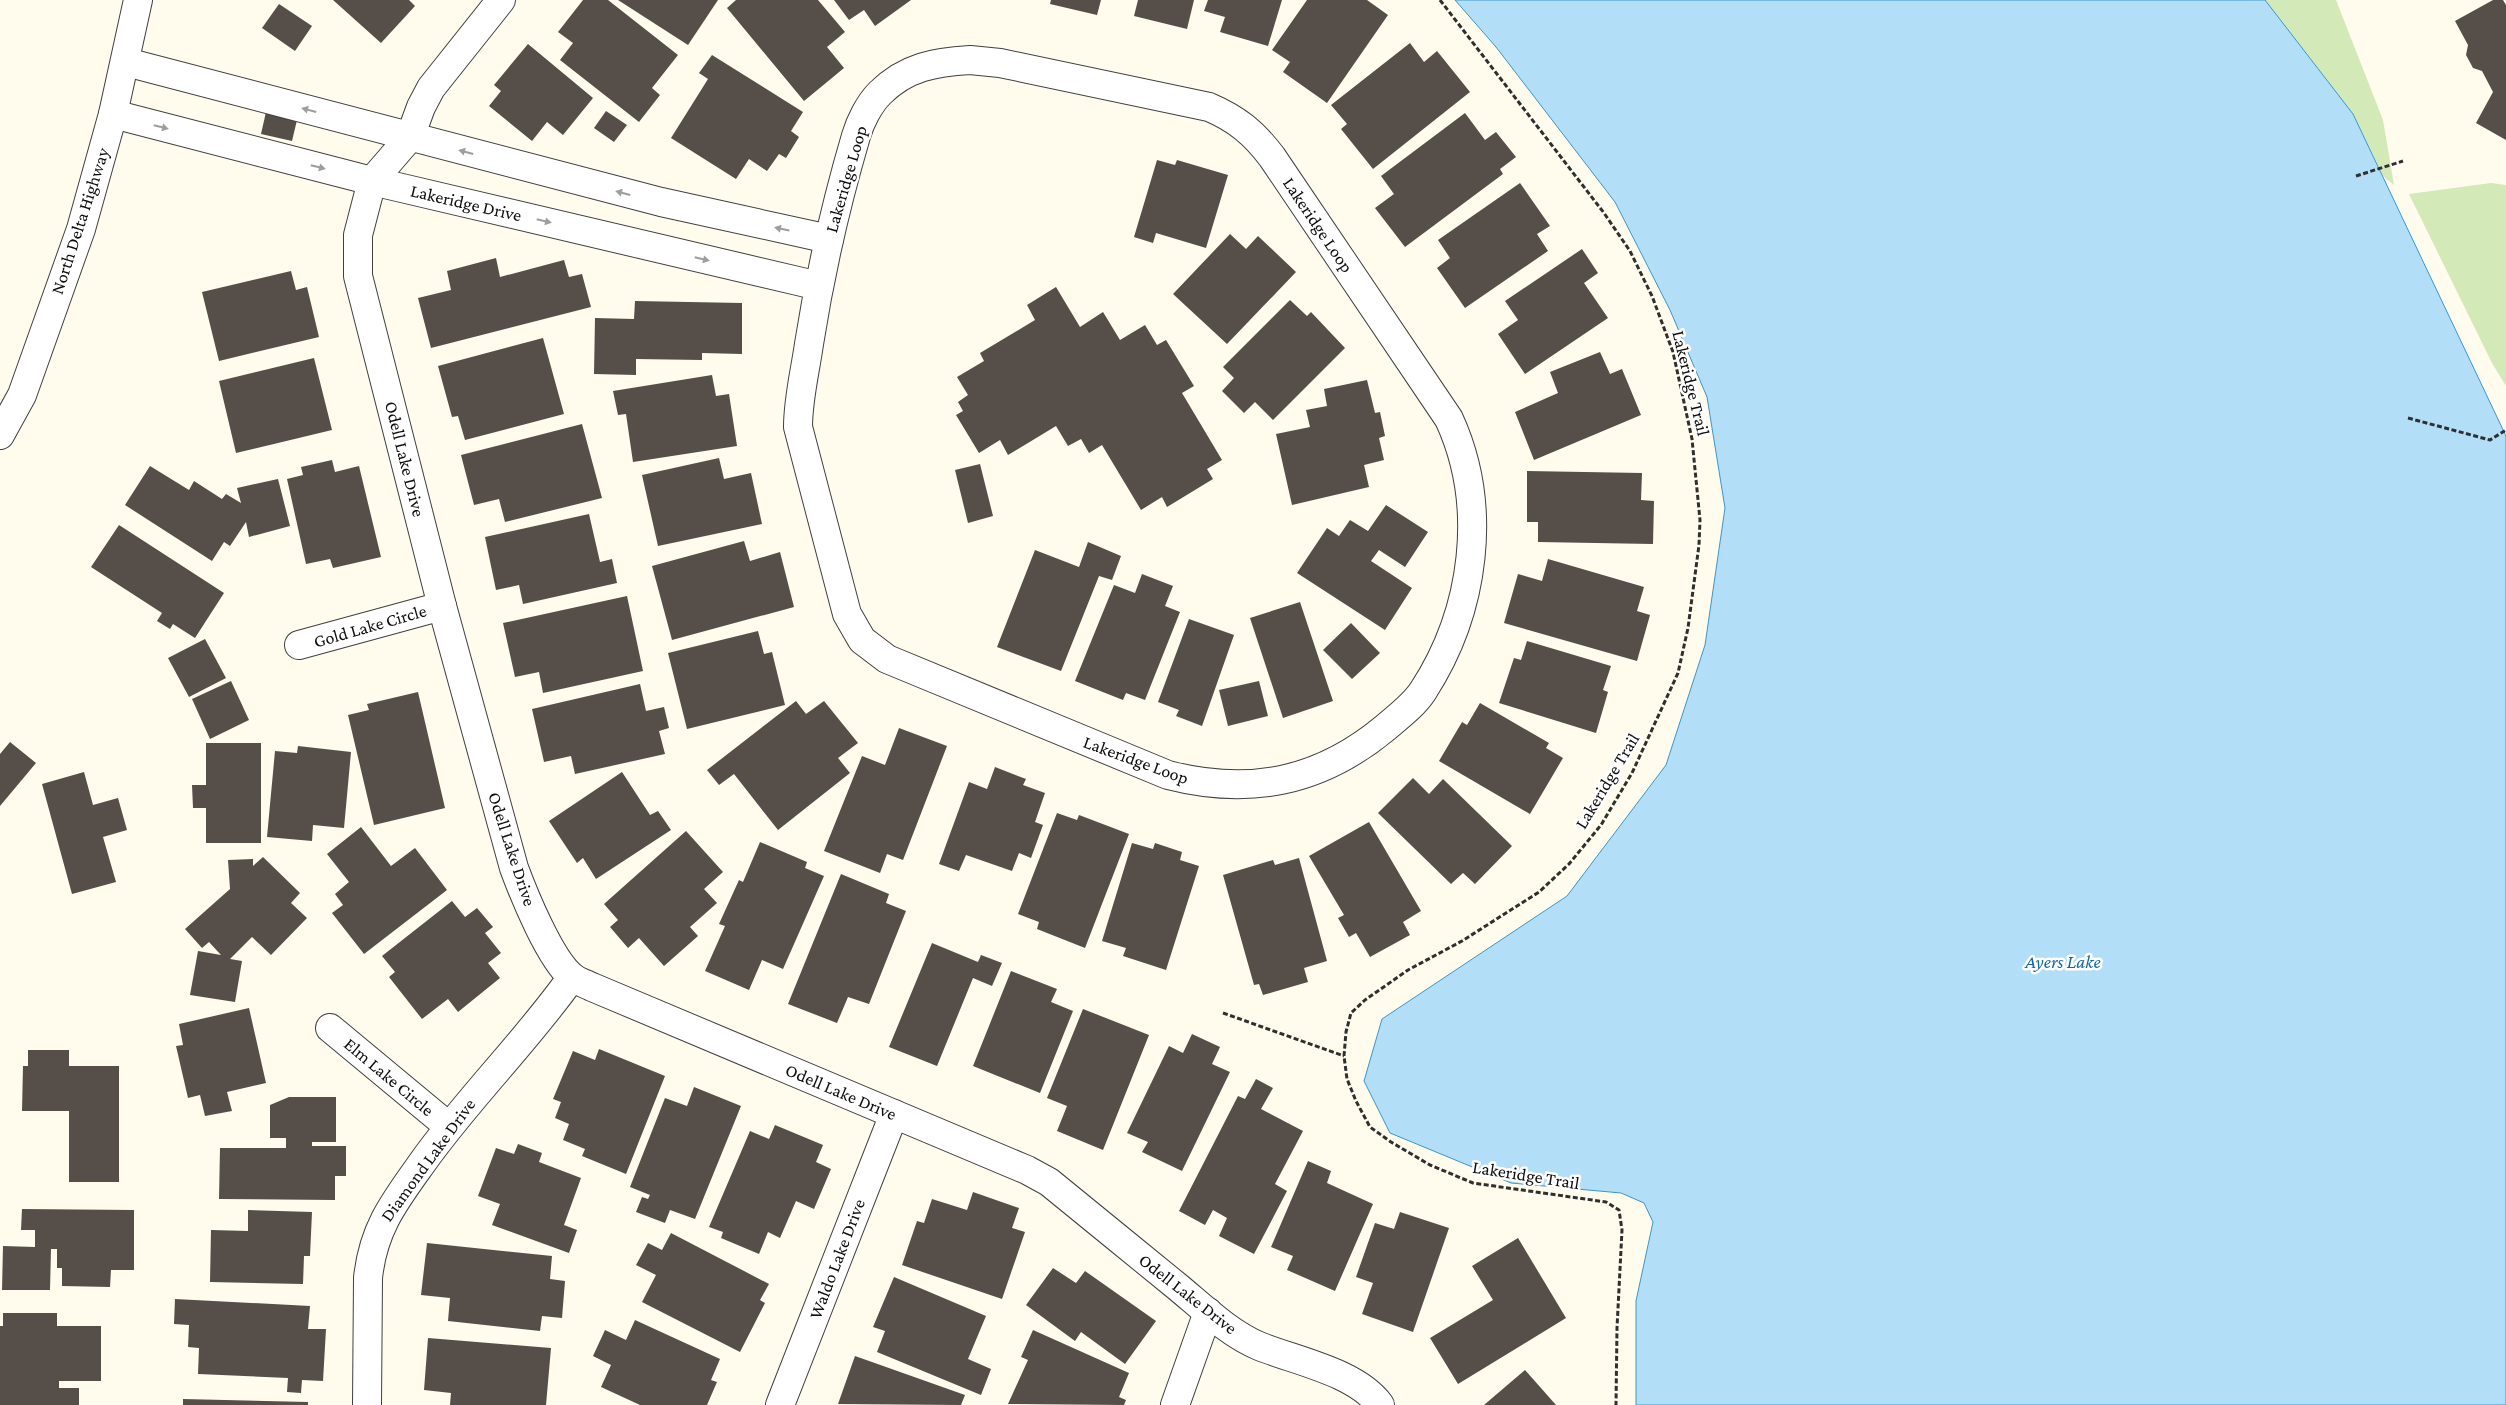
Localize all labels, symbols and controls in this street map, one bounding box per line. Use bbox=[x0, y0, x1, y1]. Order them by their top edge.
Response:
one-way arrow bbox=[301, 106, 316, 114]
one-way arrow bbox=[153, 123, 168, 131]
street label: Lakeridge Loop bbox=[821, 123, 871, 235]
street label: North Delta Highway bbox=[47, 145, 113, 297]
one-way arrow bbox=[458, 148, 473, 156]
one-way arrow bbox=[310, 163, 326, 171]
street label: Lakeridge Loop bbox=[1279, 174, 1357, 276]
street label: Lakeridge Drive bbox=[409, 181, 524, 226]
one-way arrow bbox=[616, 188, 631, 196]
one-way arrow bbox=[536, 218, 552, 226]
one-way arrow bbox=[773, 224, 789, 232]
one-way arrow bbox=[695, 255, 710, 263]
street label: Lakeridge Trail bbox=[1668, 328, 1714, 438]
street label: Odell Lake Drive bbox=[381, 399, 429, 519]
street label: Gold Lake Circle bbox=[311, 600, 429, 652]
street label: Lakeridge Trail bbox=[1571, 729, 1643, 832]
street label: Lakeridge Loop bbox=[1081, 732, 1191, 788]
street label: Odell Lake Drive bbox=[484, 790, 540, 909]
water label: Ayers Lake bbox=[2024, 951, 2101, 972]
street label: Elm Lake Circle bbox=[340, 1034, 438, 1120]
street label: Odell Lake Drive bbox=[783, 1060, 900, 1124]
street label: Diamond Lake Drive bbox=[377, 1095, 479, 1225]
street label: Lakeridge Trail bbox=[1471, 1157, 1581, 1193]
street label: Waldo Lake Drive bbox=[805, 1196, 869, 1322]
street label: Odell Lake Drive bbox=[1135, 1250, 1241, 1338]

